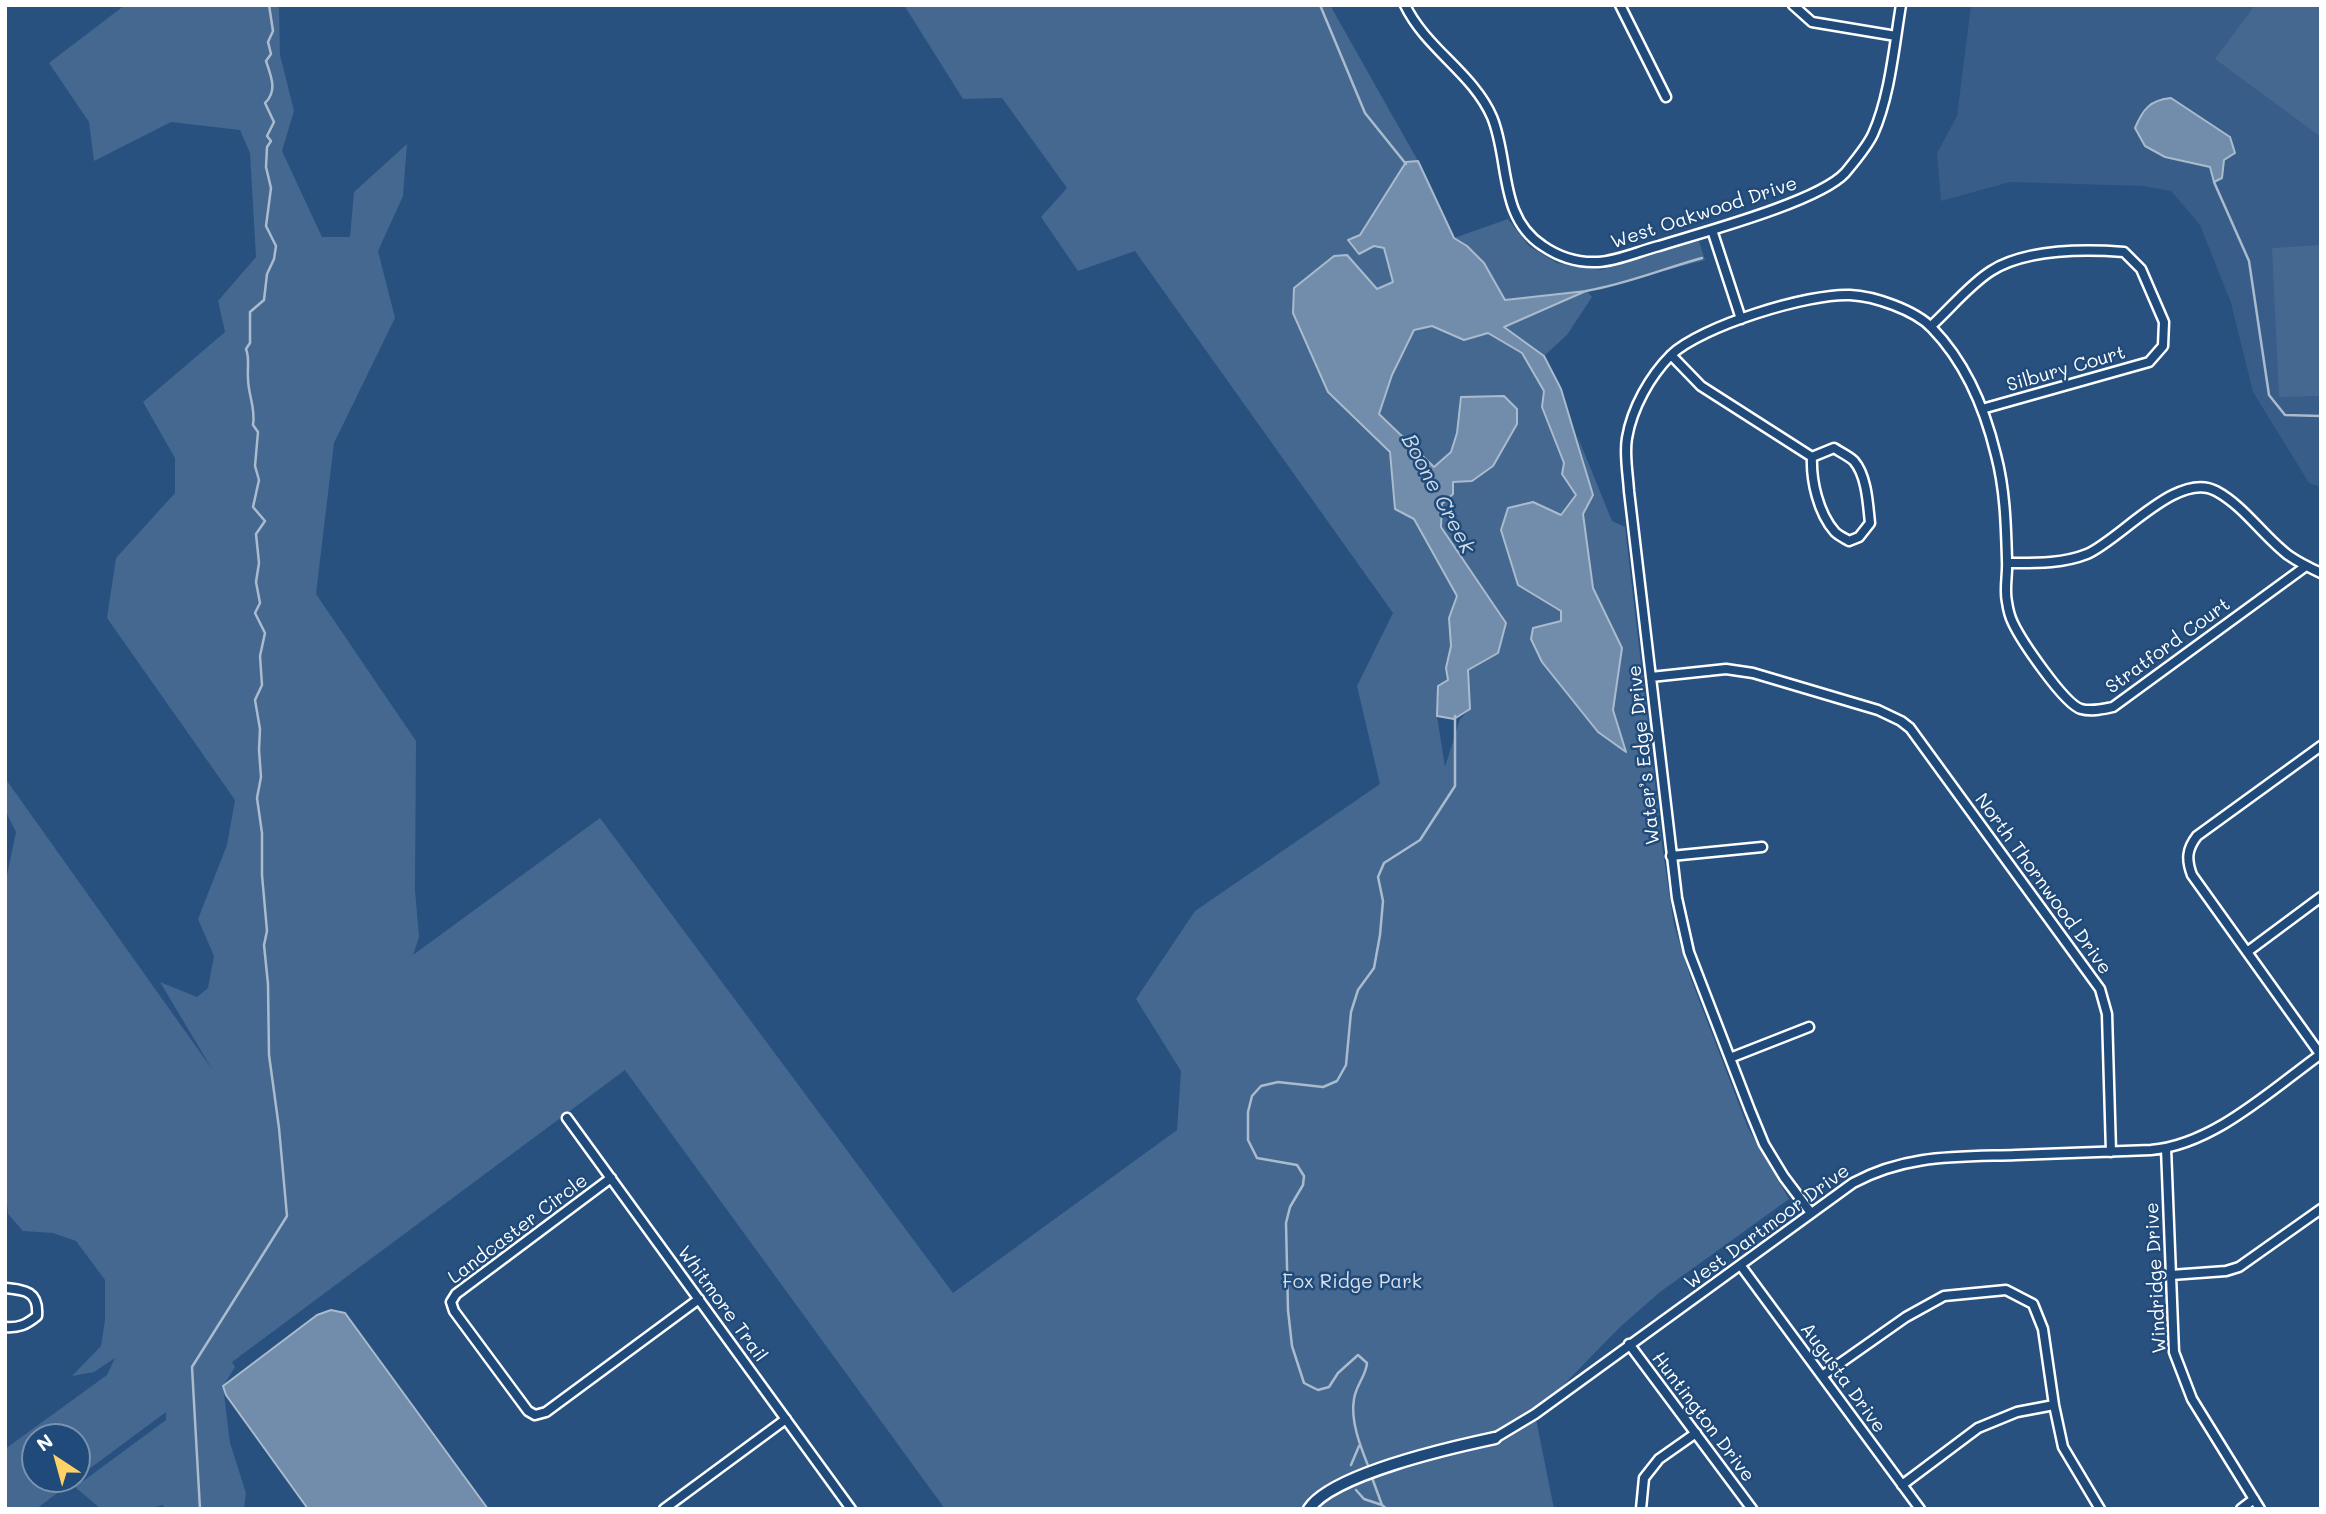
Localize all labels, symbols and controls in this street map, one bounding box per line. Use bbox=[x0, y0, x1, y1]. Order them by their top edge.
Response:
street label: West Oakwood Drive bbox=[1608, 172, 1800, 254]
street label: Silbury Court bbox=[2004, 341, 2128, 397]
water label: Boone Creek bbox=[1396, 430, 1480, 558]
street label: Stratford Court bbox=[2101, 593, 2235, 699]
street label: Water’s Edge Drive bbox=[1623, 664, 1665, 846]
street label: North Thornwood Drive bbox=[1970, 789, 2116, 979]
street label: West Dartmoor Drive bbox=[1680, 1159, 1854, 1295]
street label: Landcaster Circle bbox=[444, 1169, 592, 1289]
street label: Windridge Drive bbox=[2141, 1202, 2171, 1354]
street label: Whitmore Trail bbox=[672, 1242, 772, 1366]
park label: Fox Ridge Park bbox=[1282, 1271, 1422, 1293]
street label: Augusta Drive bbox=[1795, 1318, 1891, 1438]
street label: Huntington Drive bbox=[1647, 1348, 1759, 1486]
north arrow bbox=[21, 1423, 91, 1493]
text: N bbox=[31, 1428, 58, 1457]

